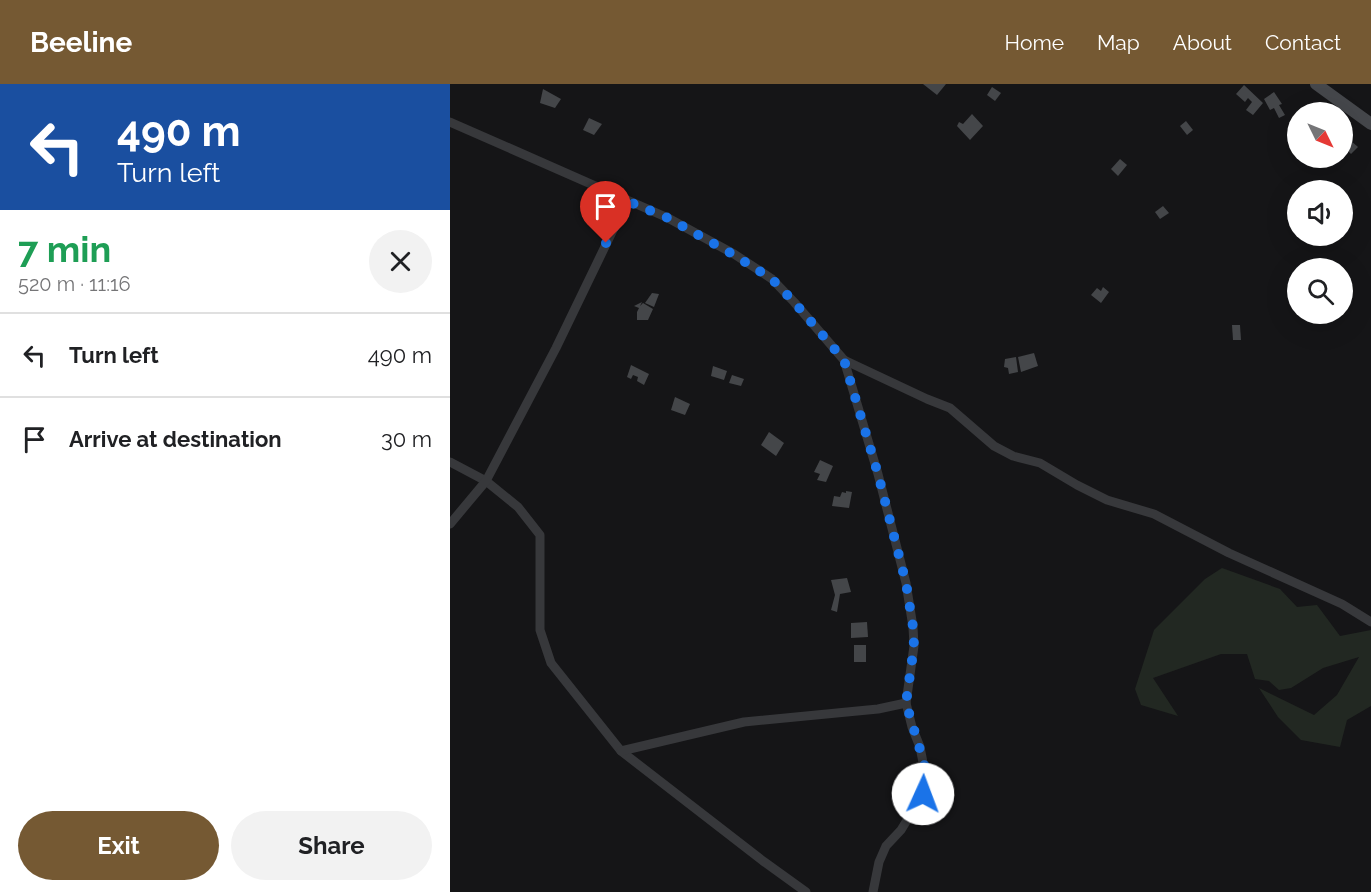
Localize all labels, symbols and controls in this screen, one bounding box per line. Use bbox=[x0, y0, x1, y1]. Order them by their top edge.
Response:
text: Beeline bbox=[30, 26, 132, 59]
text: Home bbox=[1005, 30, 1064, 55]
text: Map bbox=[1097, 30, 1140, 55]
text: About bbox=[1173, 30, 1232, 55]
text: Contact bbox=[1265, 30, 1341, 55]
north arrow bbox=[1287, 102, 1353, 168]
map controls bbox=[1287, 102, 1353, 324]
text: 490 m bbox=[117, 107, 241, 156]
icon: left bbox=[18, 108, 96, 186]
text: Turn left bbox=[117, 157, 220, 188]
button: sound bbox=[1287, 180, 1353, 246]
pin bbox=[580, 181, 631, 243]
icon: arrive bbox=[589, 190, 622, 223]
text: 7 min bbox=[18, 228, 111, 270]
button: close bbox=[369, 230, 432, 293]
button: search bbox=[1287, 258, 1353, 324]
text: 520 m · 11:16 bbox=[18, 272, 131, 296]
icon: left bbox=[18, 339, 51, 372]
text: Turn left bbox=[69, 342, 159, 368]
text: 490 m bbox=[368, 342, 432, 368]
icon: arrive bbox=[18, 423, 51, 456]
text: Arrive at destination bbox=[69, 426, 282, 452]
text: 30 m bbox=[381, 426, 432, 452]
position arrow bbox=[891, 762, 955, 826]
button: Exit bbox=[18, 811, 219, 880]
button: Share bbox=[231, 811, 432, 880]

